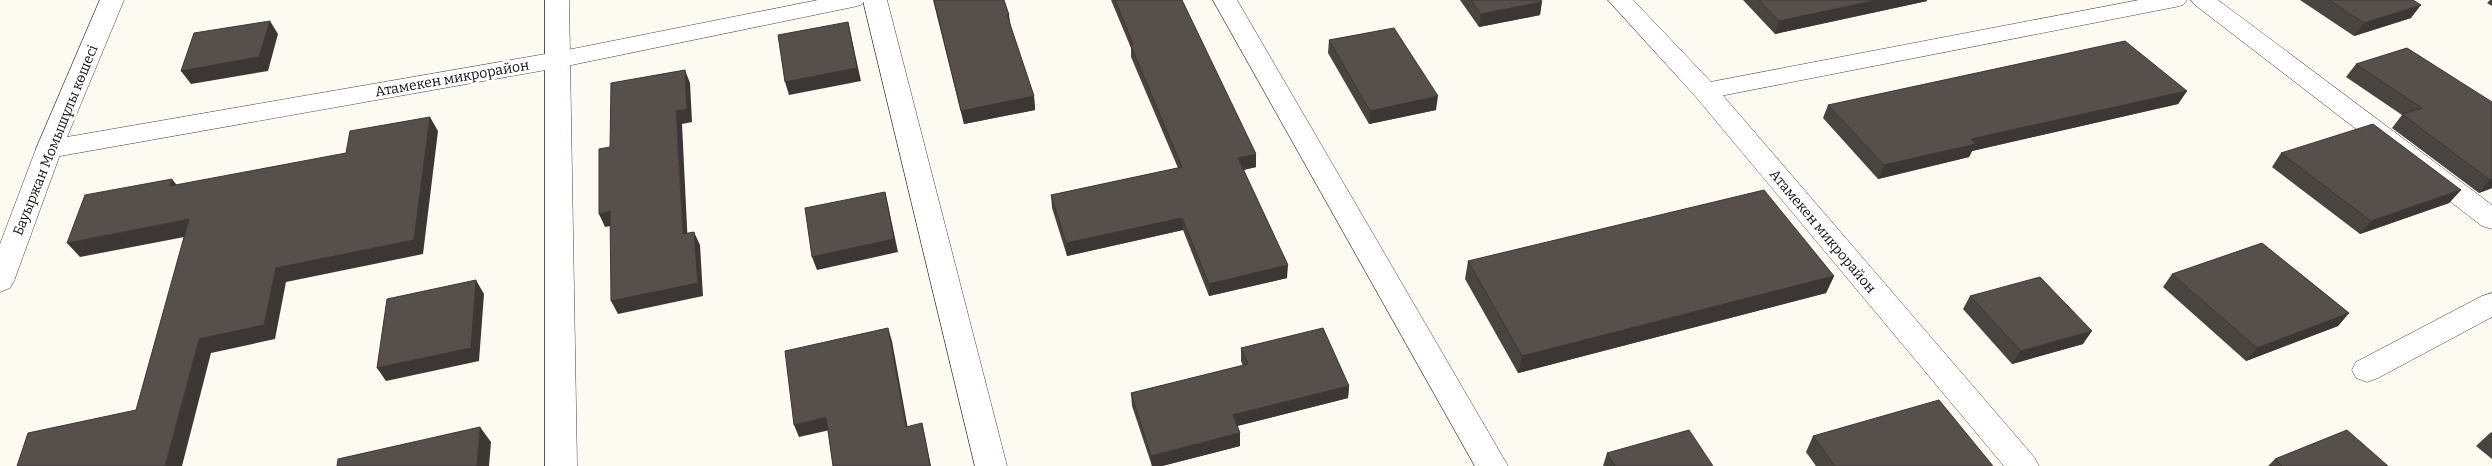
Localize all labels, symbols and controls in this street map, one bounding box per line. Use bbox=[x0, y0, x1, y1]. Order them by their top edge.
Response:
street label: Бауыржан Момышұлы көшесі bbox=[9, 42, 102, 238]
street label: Атамекен микрорайон bbox=[374, 57, 531, 100]
street label: Атамекен микрорайон bbox=[1766, 166, 1879, 297]

